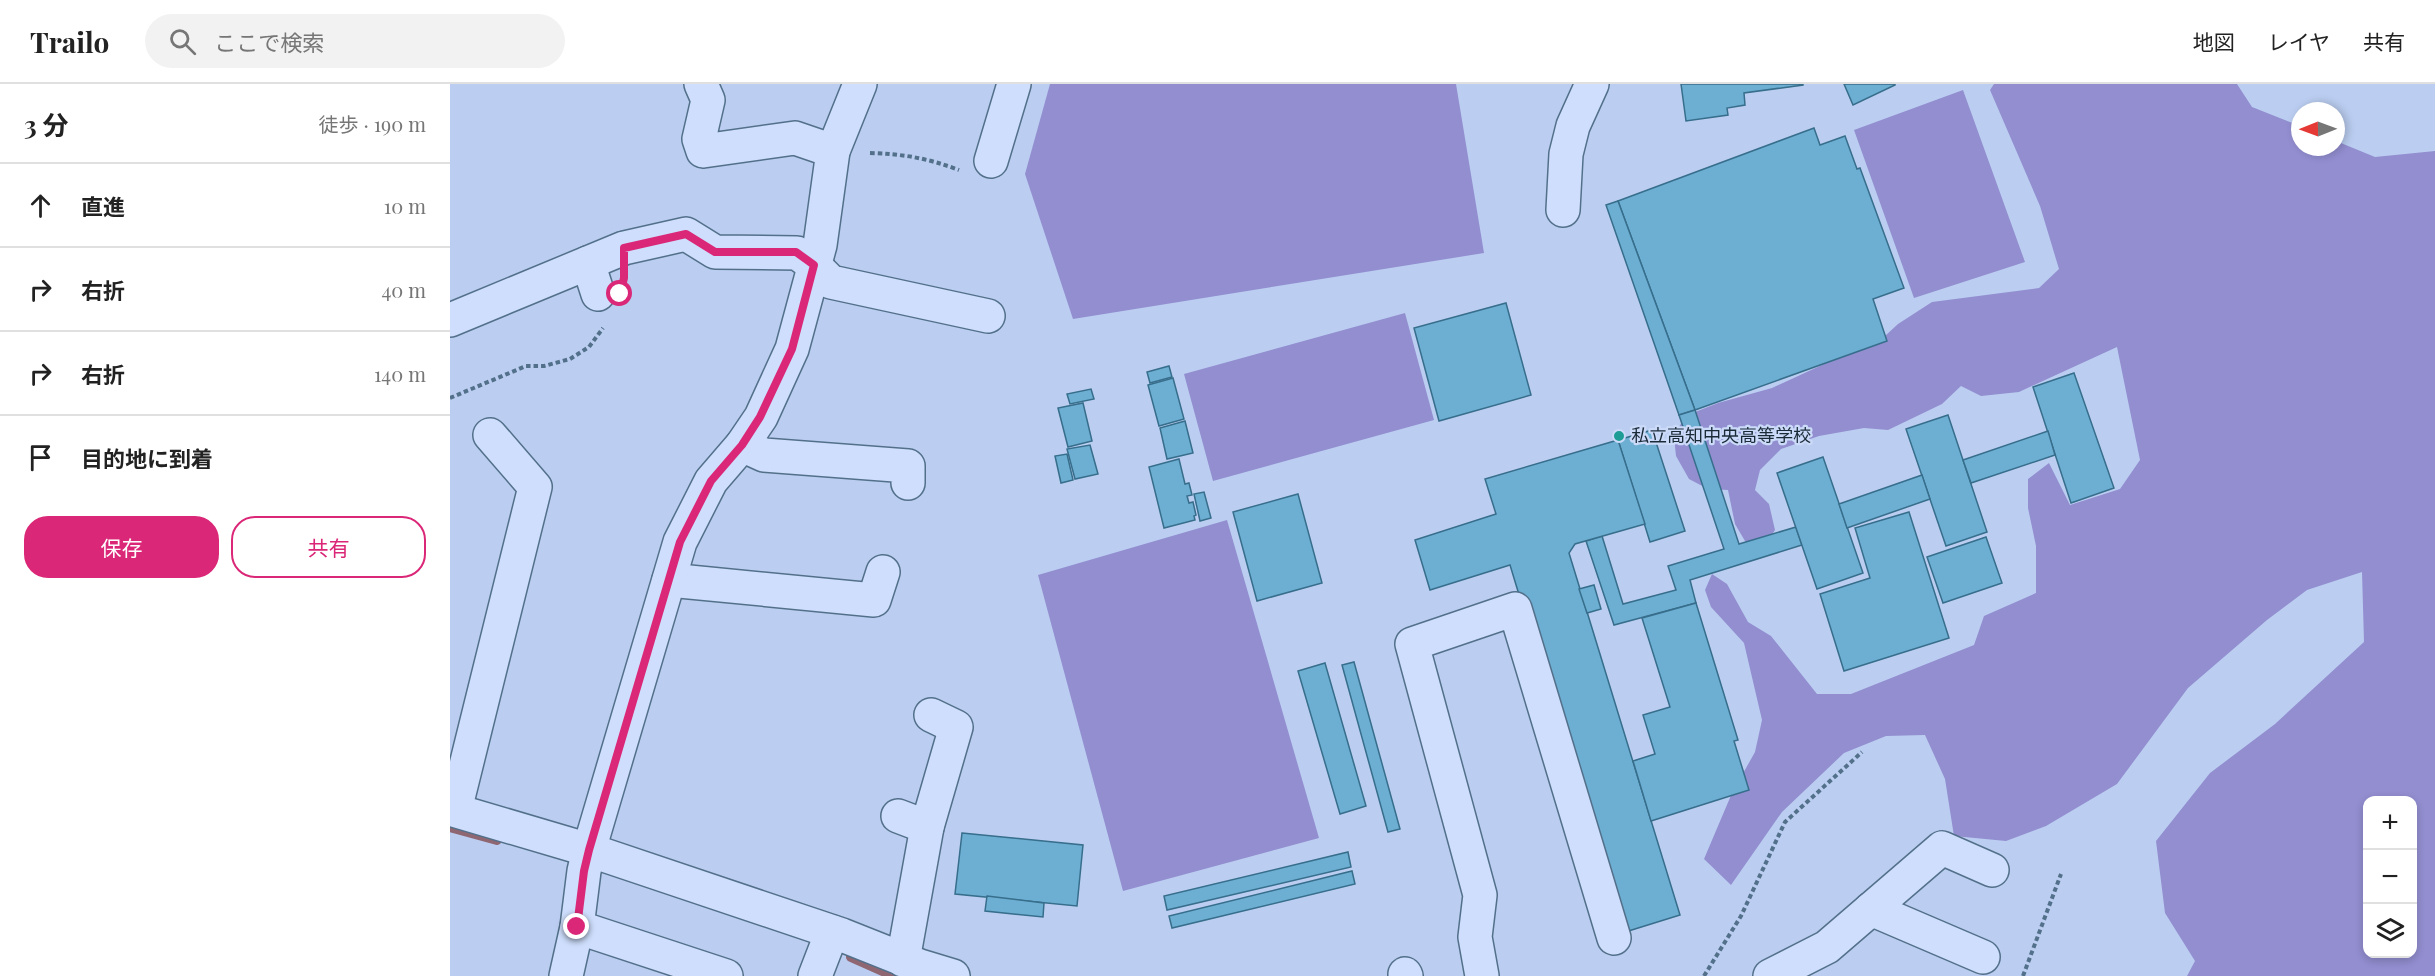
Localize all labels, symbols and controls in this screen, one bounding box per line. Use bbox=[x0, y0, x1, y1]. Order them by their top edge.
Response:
search box bbox=[145, 14, 565, 68]
text: Trailo bbox=[30, 23, 109, 60]
icon: search bbox=[166, 25, 199, 58]
text: ここで検索 bbox=[214, 27, 324, 57]
text: 地図 bbox=[2193, 27, 2235, 55]
text: レイヤ bbox=[2268, 27, 2330, 55]
text: 共有 bbox=[2363, 27, 2405, 55]
north arrow bbox=[2291, 102, 2345, 156]
text: 3 分 bbox=[24, 107, 69, 142]
text: 徒歩 · 190 m bbox=[318, 110, 426, 137]
icon: ahead bbox=[24, 189, 57, 222]
text: 直進 bbox=[81, 191, 125, 221]
text: 10 m bbox=[384, 192, 426, 219]
icon: right bbox=[24, 273, 57, 306]
text: 右折 bbox=[81, 275, 125, 305]
text: 40 m bbox=[381, 276, 426, 303]
route start bbox=[606, 280, 632, 306]
icon: right bbox=[24, 357, 57, 390]
text: 右折 bbox=[81, 359, 125, 389]
text: 140 m bbox=[374, 360, 426, 387]
place label: 私立高知中央高等学校 bbox=[1631, 423, 1811, 447]
marker: 私立高知中央高等学校 bbox=[1612, 429, 1626, 443]
icon: arrive bbox=[24, 441, 57, 474]
text: 目的地に到着 bbox=[81, 443, 213, 473]
button: 保存 bbox=[24, 516, 219, 578]
button: 共有 bbox=[231, 516, 426, 578]
map controls bbox=[2363, 796, 2417, 958]
button: + bbox=[2363, 796, 2417, 850]
button: − bbox=[2363, 850, 2417, 904]
button: layers bbox=[2363, 904, 2417, 958]
route end bbox=[563, 913, 589, 939]

